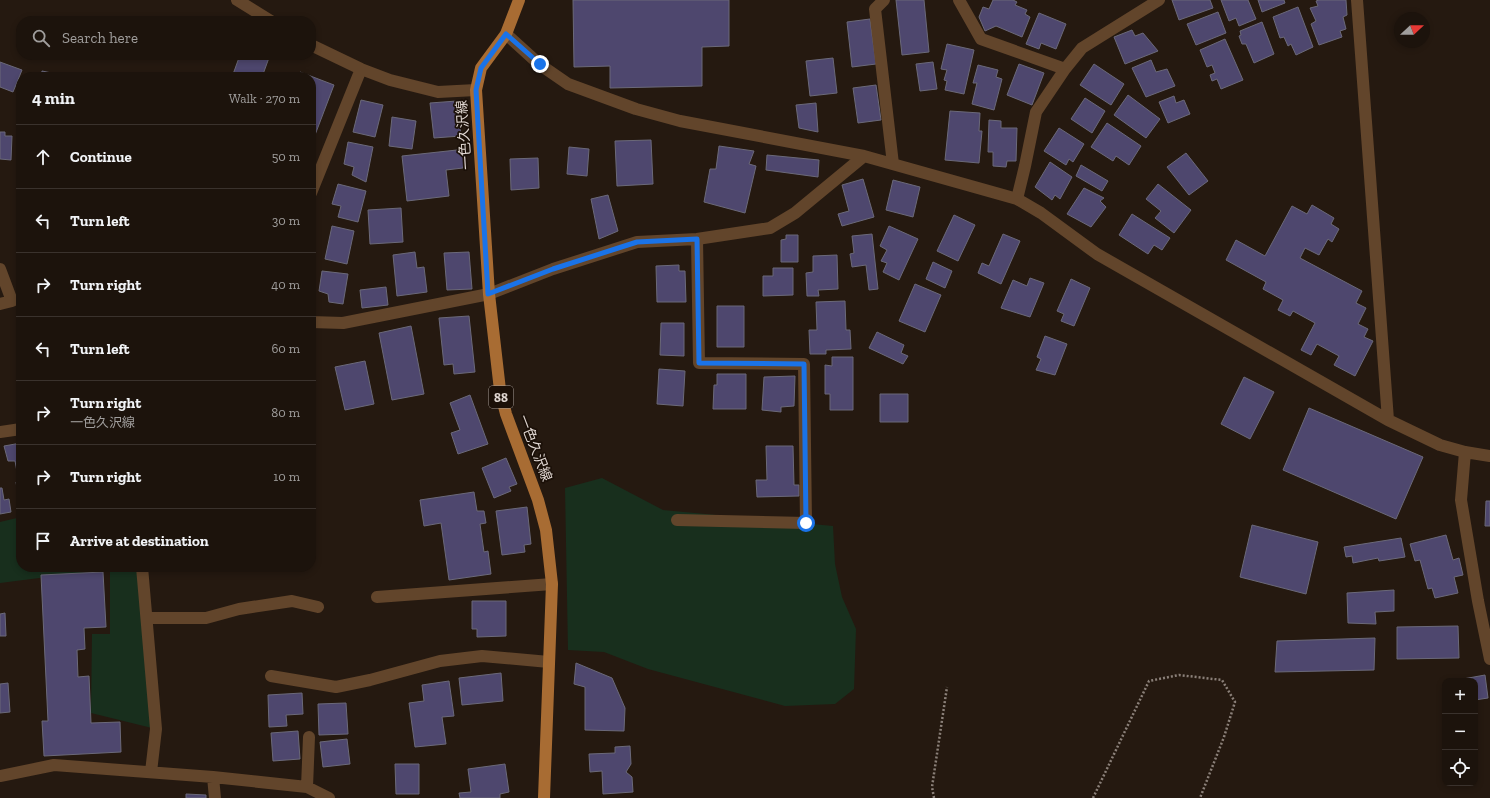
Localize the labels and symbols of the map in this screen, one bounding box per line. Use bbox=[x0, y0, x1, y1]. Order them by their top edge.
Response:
north arrow bbox=[1394, 12, 1430, 48]
route end bbox=[531, 55, 549, 73]
street label: 一色久沢線 bbox=[453, 99, 475, 171]
road number: 88 bbox=[489, 386, 513, 408]
street label: 一色久沢線 bbox=[515, 412, 555, 484]
route start bbox=[797, 514, 815, 532]

